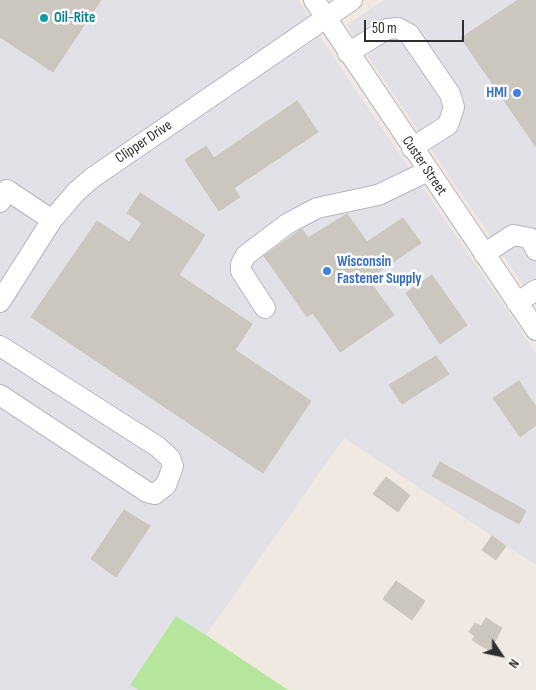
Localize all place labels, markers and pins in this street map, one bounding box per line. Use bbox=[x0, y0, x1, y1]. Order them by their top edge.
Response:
place label: Oil-Rite bbox=[54, 9, 95, 27]
marker: Oil-Rite bbox=[38, 12, 50, 24]
place label: HMI bbox=[486, 84, 507, 102]
marker: HMI bbox=[511, 87, 523, 99]
place label: Wisconsin Fastener Supply bbox=[337, 253, 422, 288]
marker: Wisconsin Fastener Supply bbox=[321, 265, 333, 277]

